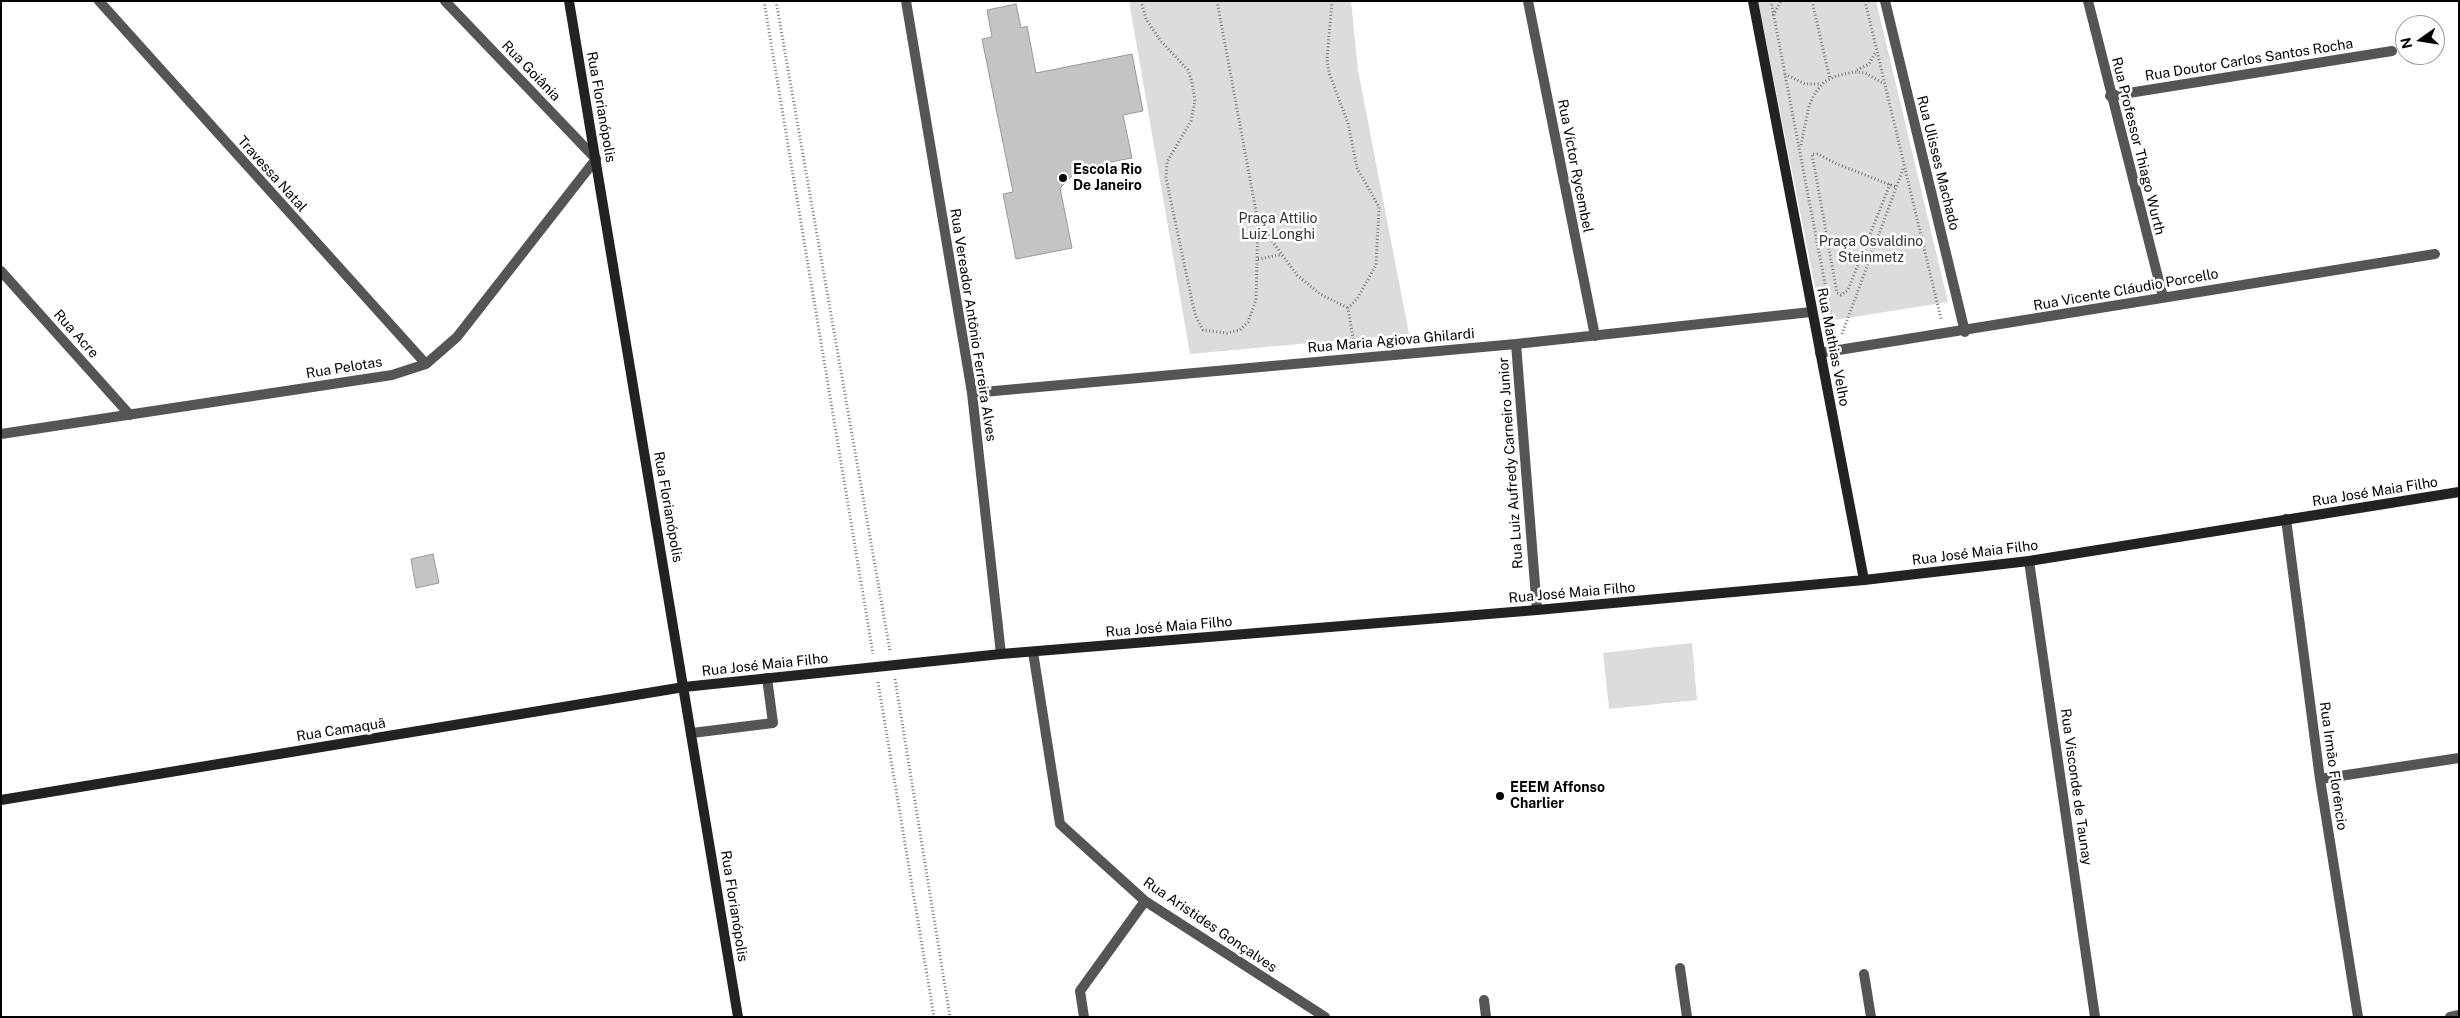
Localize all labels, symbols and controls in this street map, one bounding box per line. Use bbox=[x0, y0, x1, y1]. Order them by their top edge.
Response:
north arrow bbox=[2395, 15, 2445, 65]
street label: Rua Doutor Carlos Santos Rocha bbox=[2144, 35, 2354, 85]
text: N bbox=[2397, 36, 2415, 50]
street label: Rua Goiânia bbox=[498, 37, 564, 105]
street label: Rua Florianópolis bbox=[583, 50, 619, 164]
street label: Rua Professor Thiago Wurth bbox=[2108, 55, 2168, 237]
street label: Rua Ulisses Machado bbox=[1913, 94, 1963, 232]
street label: Rua Víctor Rycembel bbox=[1554, 98, 1596, 234]
street label: Travessa Natal bbox=[234, 133, 310, 215]
place label: Escola Rio De Janeiro bbox=[1073, 162, 1142, 194]
marker: Escola Rio De Janeiro bbox=[1057, 172, 1069, 184]
street label: Rua Vereador Antônio Ferreira Alves bbox=[946, 207, 1000, 443]
park label: Praça Attilio Luiz Longhi bbox=[1238, 211, 1318, 243]
park label: Praça Osvaldino Steinmetz bbox=[1819, 234, 1923, 266]
street label: Rua Vicente Cláudio Porcello bbox=[2032, 265, 2220, 315]
street label: Rua Mathias Velho bbox=[1813, 286, 1853, 408]
street label: Rua Acre bbox=[50, 306, 102, 362]
street label: Rua Maria Agiova Ghilardi bbox=[1307, 325, 1475, 357]
street label: Rua Pelotas bbox=[305, 354, 383, 382]
street label: Rua Luiz Aufredy Carneiro Junior bbox=[1495, 357, 1527, 569]
street label: Rua Florianópolis bbox=[650, 450, 686, 564]
street label: Rua José Maia Filho bbox=[2311, 474, 2439, 510]
street label: Rua José Maia Filho bbox=[1911, 537, 2039, 569]
street label: Rua José Maia Filho bbox=[1508, 579, 1636, 607]
street label: Rua José Maia Filho bbox=[1105, 613, 1233, 641]
street label: Rua José Maia Filho bbox=[701, 650, 829, 680]
street label: Rua Irmão Florêncio bbox=[2316, 701, 2350, 831]
street label: Rua Visconde de Taunay bbox=[2057, 708, 2095, 866]
street label: Rua Camaquã bbox=[295, 715, 387, 745]
place label: EEEM Affonso Charlier bbox=[1510, 780, 1605, 812]
marker: EEEM Affonso Charlier bbox=[1494, 790, 1506, 802]
street label: Rua Florianópolis bbox=[717, 849, 751, 963]
street label: Rua Aristides Gonçalves bbox=[1140, 874, 1280, 976]

